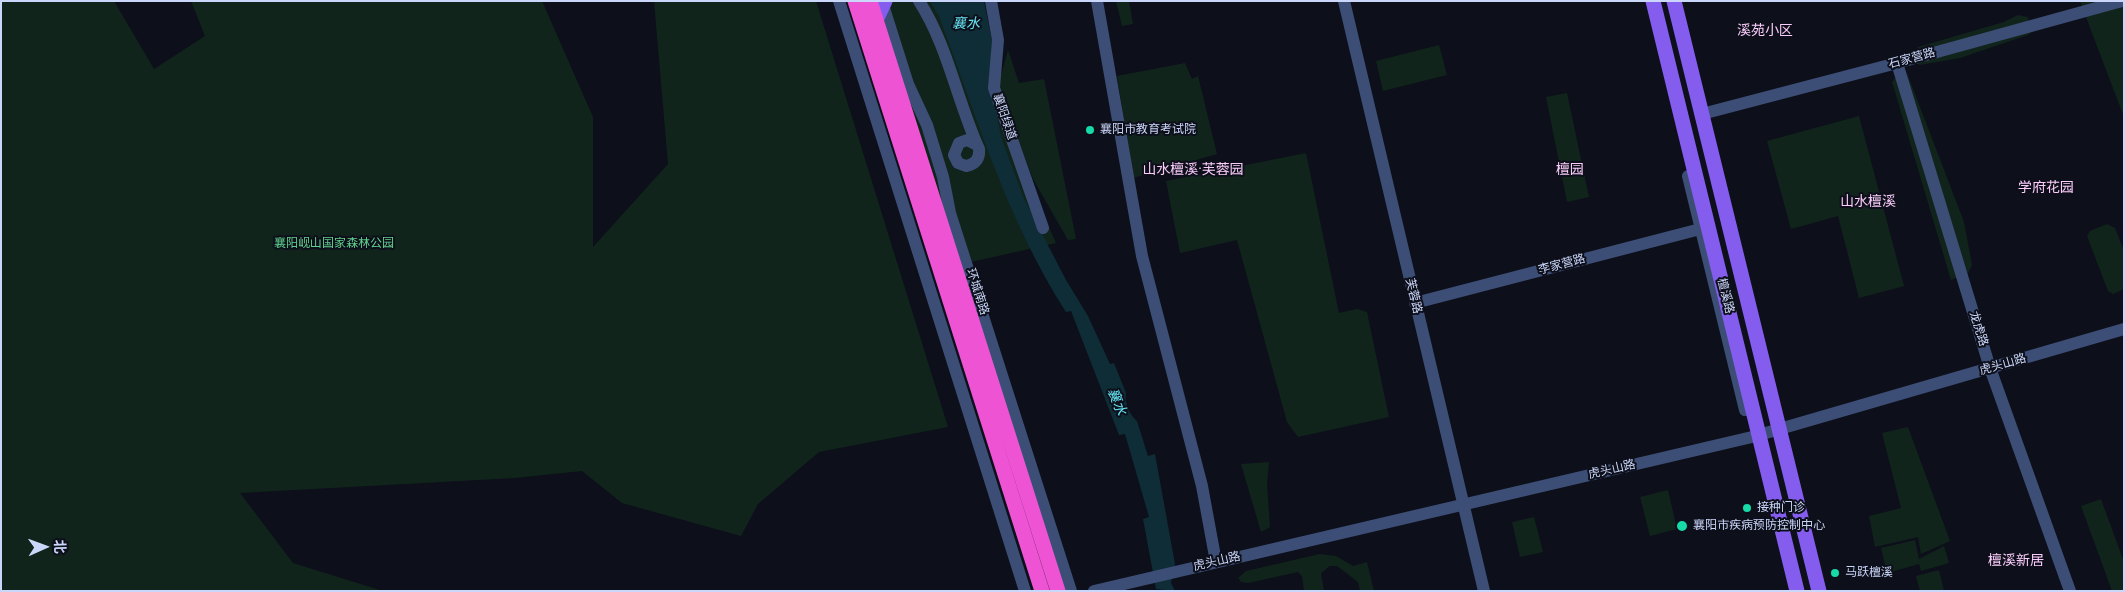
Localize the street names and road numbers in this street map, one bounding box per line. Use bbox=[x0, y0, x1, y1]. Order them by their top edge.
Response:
street label: 石家营路 bbox=[1887, 46, 1937, 72]
street label: 襄阳绿道 bbox=[989, 92, 1019, 142]
street label: 李家营路 bbox=[1537, 252, 1587, 278]
street label: 环城南路 bbox=[963, 267, 991, 317]
street label: 芙蓉路 bbox=[1402, 277, 1424, 315]
street label: 檀溪路 bbox=[1714, 277, 1736, 315]
street label: 龙虎路 bbox=[1966, 310, 1990, 348]
street label: 虎头山路 bbox=[1978, 351, 2028, 379]
street label: 虎头山路 bbox=[1587, 458, 1637, 482]
street label: 虎头山路 bbox=[1192, 550, 1242, 574]

